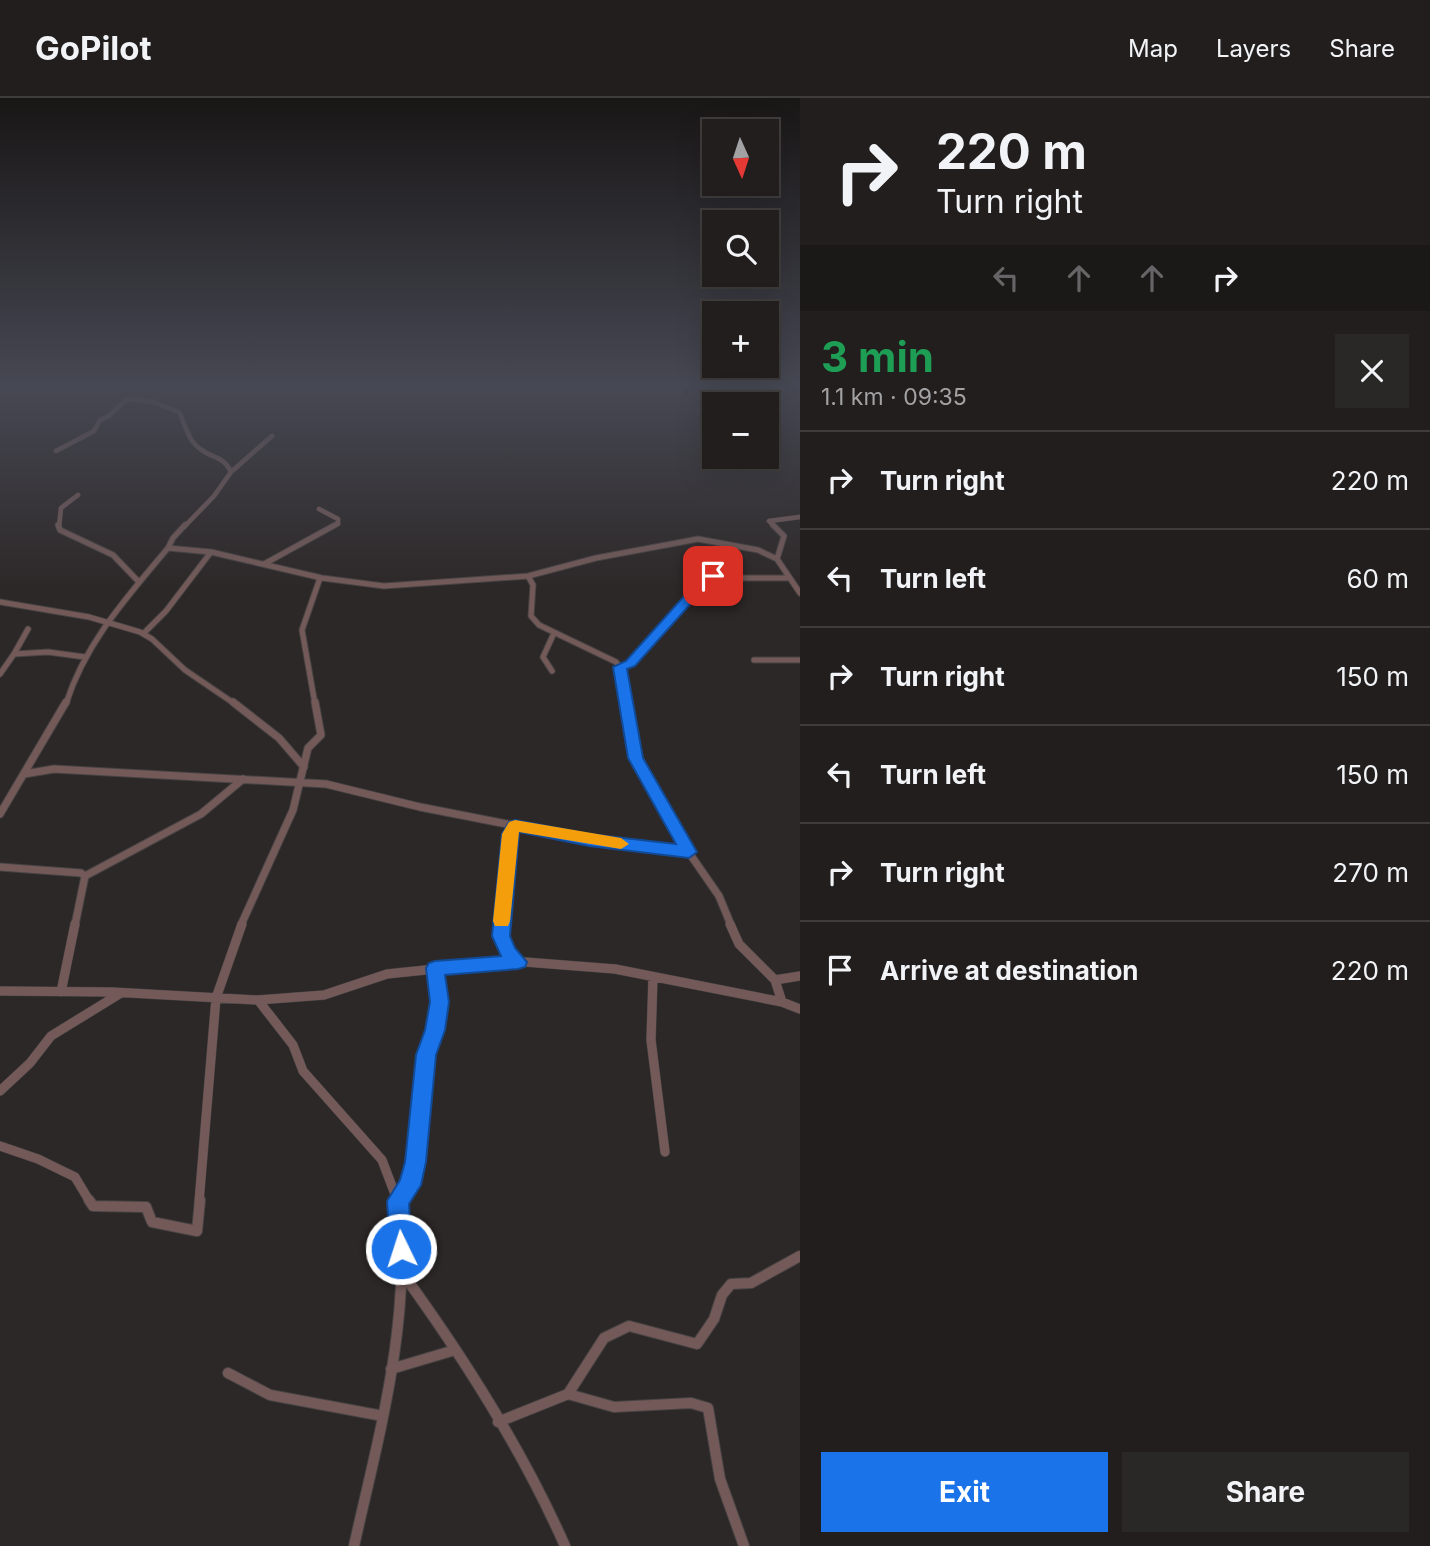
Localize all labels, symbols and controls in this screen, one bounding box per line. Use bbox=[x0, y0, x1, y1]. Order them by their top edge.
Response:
text: GoPilot bbox=[35, 28, 152, 68]
text: Map bbox=[1128, 34, 1178, 63]
text: Layers bbox=[1216, 34, 1291, 63]
text: Share bbox=[1329, 34, 1395, 63]
north arrow bbox=[702, 119, 779, 196]
map controls bbox=[702, 119, 779, 469]
text: 220 m bbox=[936, 122, 1087, 181]
icon: right bbox=[821, 126, 912, 217]
text: Turn right bbox=[936, 182, 1083, 221]
button: search bbox=[702, 210, 779, 287]
icon: left bbox=[987, 259, 1025, 297]
icon: ahead bbox=[1060, 259, 1098, 297]
icon: ahead bbox=[1133, 259, 1171, 297]
icon: right bbox=[1206, 259, 1244, 297]
button: + bbox=[702, 301, 779, 378]
text: 3 min bbox=[821, 331, 934, 382]
button: close bbox=[1335, 334, 1409, 408]
text: 1.1 km · 09:35 bbox=[821, 383, 967, 411]
button: − bbox=[702, 392, 779, 469]
icon: right bbox=[821, 461, 859, 499]
text: Turn right bbox=[880, 465, 1005, 496]
text: 220 m bbox=[1331, 465, 1409, 496]
pin bbox=[683, 546, 743, 606]
icon: arrive bbox=[694, 557, 732, 595]
icon: left bbox=[821, 559, 859, 597]
text: Turn left bbox=[880, 563, 986, 594]
text: 60 m bbox=[1346, 563, 1409, 594]
icon: right bbox=[821, 657, 859, 695]
text: Turn right bbox=[880, 661, 1005, 692]
text: 150 m bbox=[1336, 661, 1409, 692]
icon: left bbox=[821, 755, 859, 793]
text: Turn left bbox=[880, 759, 986, 790]
text: 150 m bbox=[1336, 759, 1409, 790]
icon: right bbox=[821, 853, 859, 891]
text: Turn right bbox=[880, 857, 1005, 888]
text: 270 m bbox=[1332, 857, 1409, 888]
icon: arrive bbox=[821, 951, 859, 989]
text: Arrive at destination bbox=[880, 955, 1139, 986]
text: 220 m bbox=[1331, 955, 1409, 986]
position arrow bbox=[364, 1212, 438, 1286]
button: Exit bbox=[821, 1452, 1108, 1532]
button: Share bbox=[1122, 1452, 1409, 1532]

